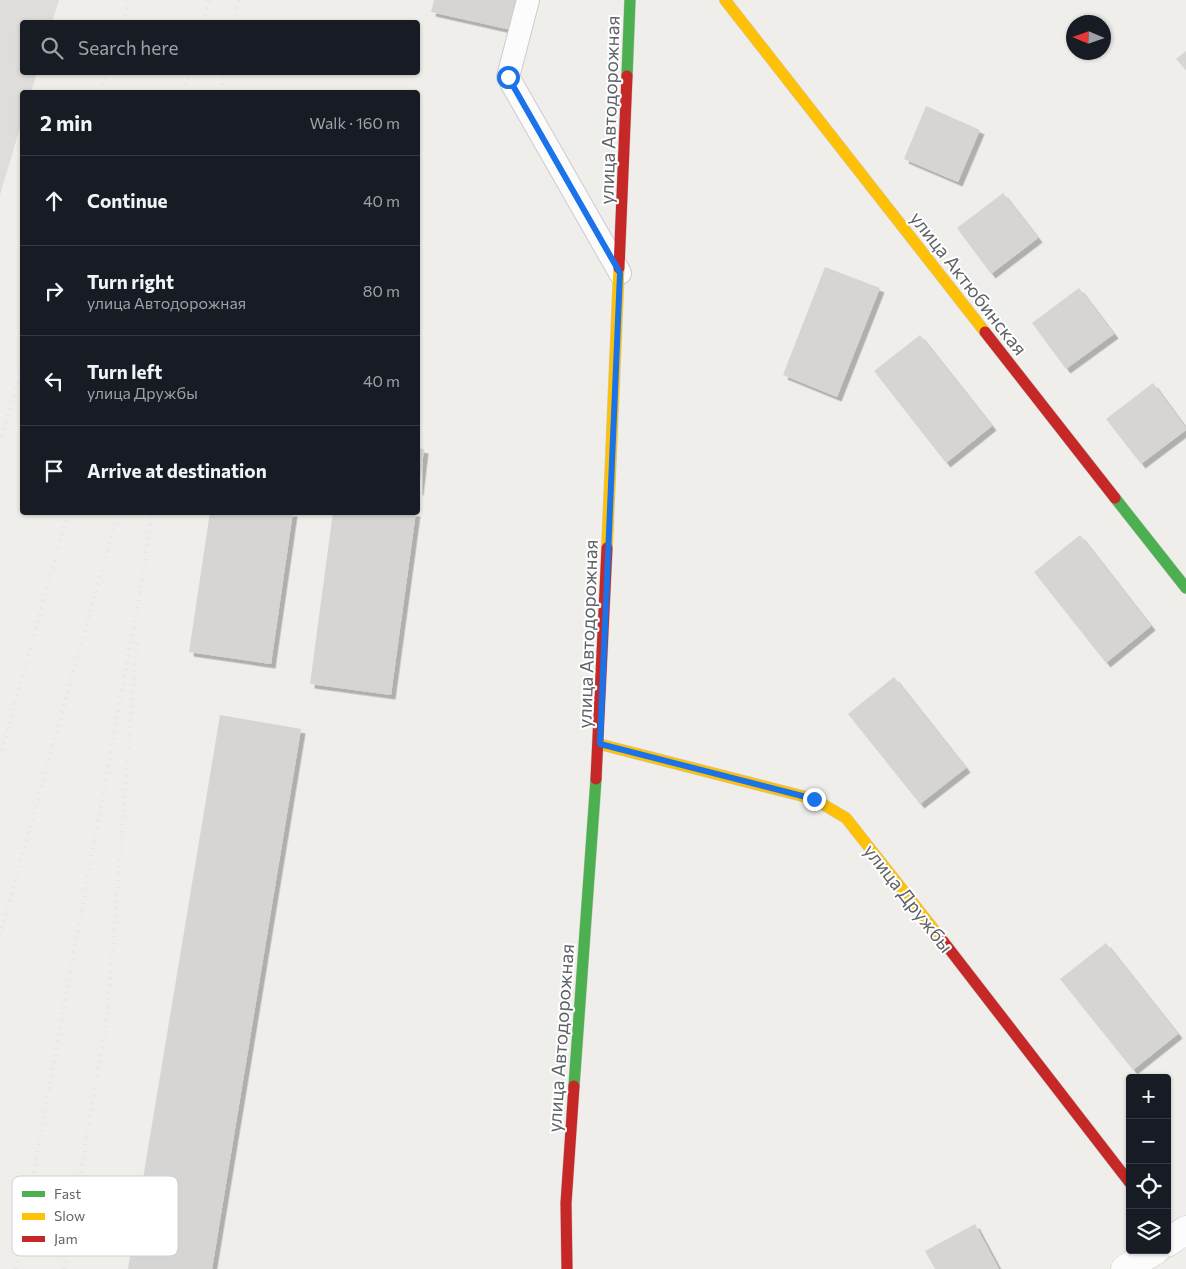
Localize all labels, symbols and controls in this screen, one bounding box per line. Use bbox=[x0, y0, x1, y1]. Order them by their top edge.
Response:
street label: улица Автодорожная bbox=[594, 15, 624, 205]
north arrow bbox=[1066, 15, 1111, 60]
search box bbox=[20, 20, 420, 75]
icon: search bbox=[38, 34, 66, 62]
text: Search here bbox=[78, 36, 178, 59]
route start bbox=[497, 66, 520, 89]
text: 2 min bbox=[40, 110, 92, 135]
text: Walk · 160 m bbox=[310, 113, 400, 132]
icon: ahead bbox=[40, 187, 68, 215]
text: Continue bbox=[87, 189, 167, 212]
text: 40 m bbox=[363, 191, 400, 210]
street label: улица Актюбинская bbox=[906, 207, 1032, 359]
text: Turn right bbox=[87, 270, 174, 293]
icon: right bbox=[40, 277, 68, 305]
text: 80 m bbox=[363, 281, 400, 300]
text: улица Автодорожная bbox=[87, 293, 246, 312]
text: Turn left bbox=[87, 360, 162, 383]
icon: left bbox=[40, 367, 68, 395]
text: 40 m bbox=[363, 371, 400, 390]
text: улица Дружбы bbox=[87, 383, 198, 402]
icon: arrive bbox=[40, 457, 68, 485]
text: Arrive at destination bbox=[87, 459, 267, 482]
street label: улица Автодорожная bbox=[572, 539, 602, 729]
route end bbox=[803, 788, 826, 811]
street label: улица Дружбы bbox=[859, 839, 959, 957]
street label: улица Автодорожная bbox=[542, 943, 578, 1133]
map controls bbox=[1126, 1074, 1171, 1254]
button: + bbox=[1126, 1074, 1171, 1119]
button: − bbox=[1126, 1119, 1171, 1164]
button: locate bbox=[1126, 1164, 1171, 1209]
legend bbox=[12, 1176, 178, 1256]
text: Fast bbox=[54, 1185, 81, 1202]
text: Slow bbox=[54, 1207, 85, 1224]
button: layers bbox=[1126, 1209, 1171, 1254]
text: Jam bbox=[54, 1230, 78, 1247]

